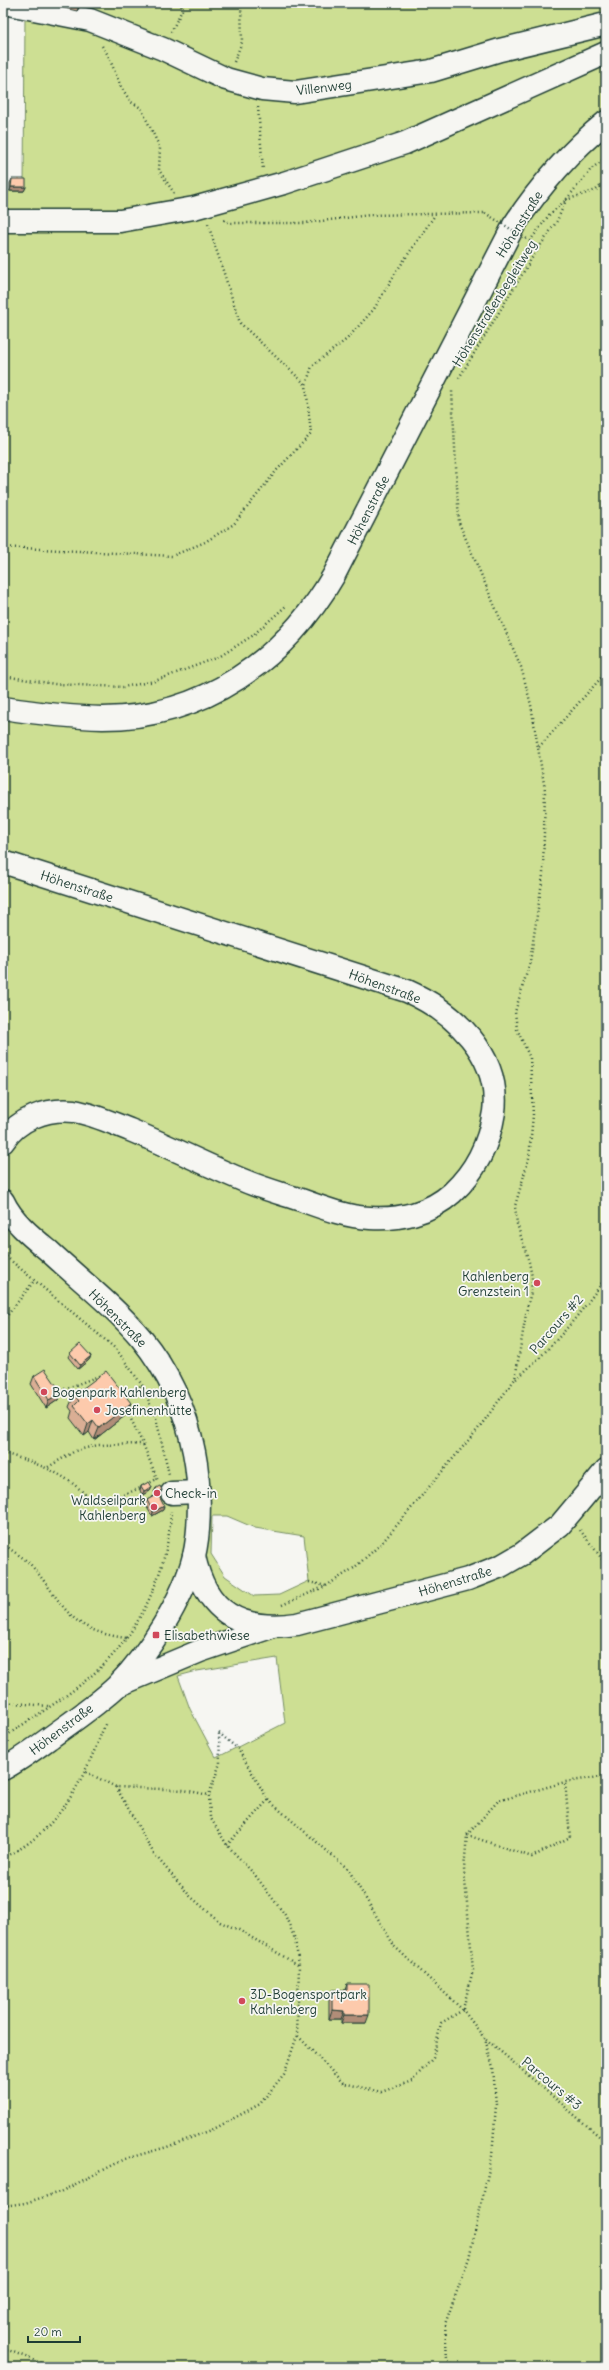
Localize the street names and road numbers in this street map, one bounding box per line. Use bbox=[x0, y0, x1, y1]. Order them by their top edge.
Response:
street label: Villenweg bbox=[295, 76, 353, 99]
street label: Höhenstraße bbox=[492, 188, 547, 261]
street label: Höhenstraßenbegleitweg bbox=[448, 237, 540, 370]
street label: Höhenstraße bbox=[344, 473, 393, 548]
street label: Höhenstraße bbox=[38, 867, 115, 906]
street label: Höhenstraße bbox=[346, 966, 423, 1007]
street label: Höhenstraße bbox=[85, 1286, 150, 1351]
street label: Parcours #2 bbox=[526, 1291, 587, 1358]
street label: Höhenstraße bbox=[416, 1562, 494, 1601]
street label: Höhenstraße bbox=[26, 1700, 97, 1759]
street label: Parcours #3 bbox=[518, 2053, 585, 2114]

